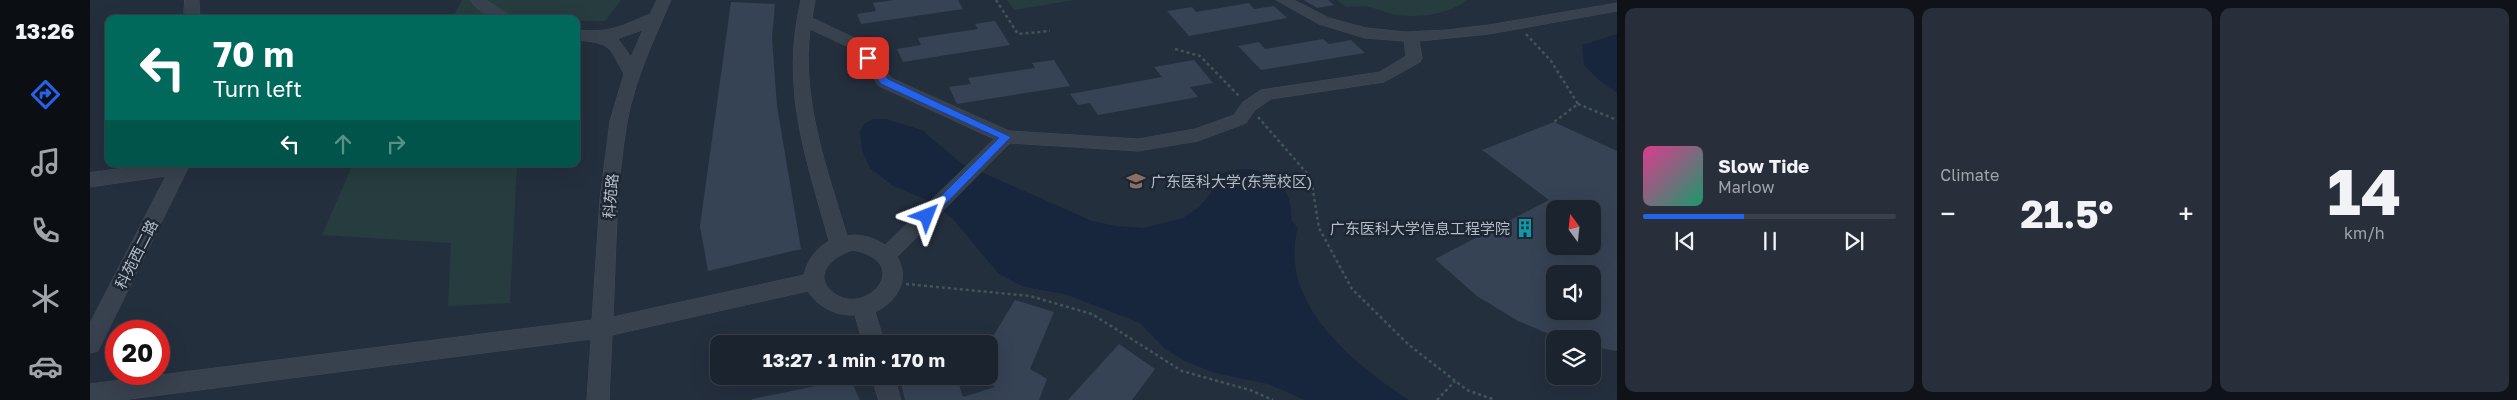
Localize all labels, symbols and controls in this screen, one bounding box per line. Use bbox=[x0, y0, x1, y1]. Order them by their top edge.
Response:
text: 13:26 bbox=[15, 17, 75, 44]
text: 70 m bbox=[213, 33, 294, 75]
icon: left bbox=[130, 35, 195, 100]
pin bbox=[847, 37, 889, 79]
icon: arrive bbox=[854, 44, 882, 72]
text: Turn left bbox=[213, 75, 302, 102]
icon: directions bbox=[28, 77, 63, 112]
icon: left bbox=[276, 130, 304, 158]
icon: ahead bbox=[329, 130, 357, 158]
icon: right bbox=[382, 130, 410, 158]
icon: music bbox=[28, 145, 63, 180]
text: 14 bbox=[2327, 151, 2401, 229]
text: Slow Tide bbox=[1718, 154, 1809, 177]
text: Climate bbox=[1940, 165, 1999, 185]
school or university icon: 广东医科大学(东莞校区) bbox=[1125, 170, 1147, 192]
place label: 广东医科大学(东莞校区) bbox=[1151, 172, 1312, 190]
street label: 科苑路 bbox=[599, 173, 621, 219]
text: Marlow bbox=[1718, 177, 1774, 197]
position arrow bbox=[900, 189, 952, 241]
text: 21.5° bbox=[2021, 191, 2113, 236]
text: − bbox=[1940, 197, 1956, 230]
text: + bbox=[2178, 197, 2194, 230]
north arrow bbox=[1546, 200, 1601, 255]
map controls bbox=[1546, 200, 1601, 385]
icon: phone bbox=[28, 213, 63, 248]
street label: 科苑西二路 bbox=[111, 216, 161, 292]
building icon: 广东医科大学信息工程学院 bbox=[1514, 217, 1536, 239]
place label: 广东医科大学信息工程学院 bbox=[1330, 219, 1510, 237]
text: km/h bbox=[2344, 223, 2385, 243]
icon: previous bbox=[1671, 227, 1699, 255]
icon: pause bbox=[1756, 227, 1784, 255]
icon: next bbox=[1840, 227, 1868, 255]
button: sound bbox=[1546, 265, 1601, 320]
icon: climate bbox=[28, 281, 63, 316]
speed limit sign: 20 bbox=[105, 320, 170, 385]
button: layers bbox=[1546, 330, 1601, 385]
text: 13:27 · 1 min · 170 m bbox=[763, 348, 945, 371]
icon: car bbox=[28, 349, 63, 384]

